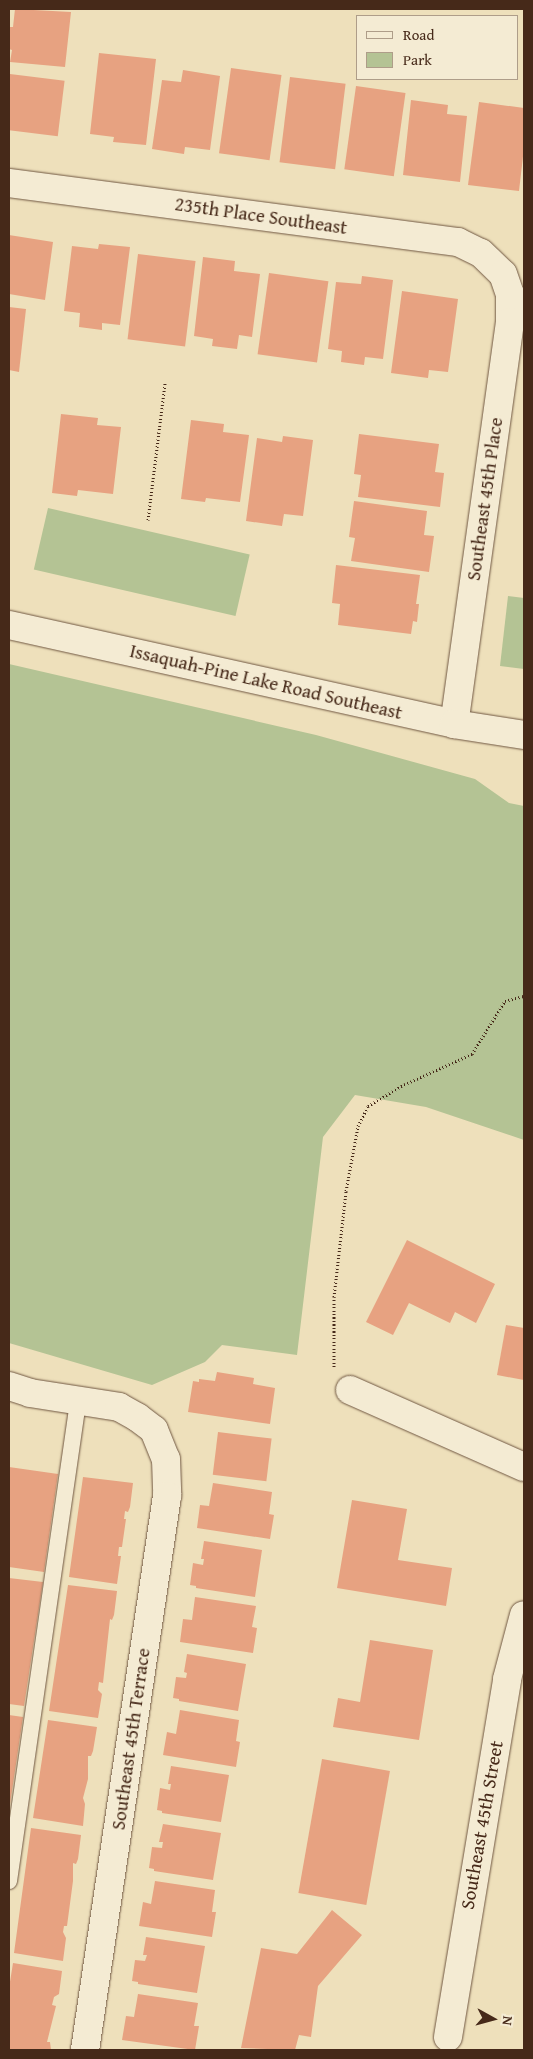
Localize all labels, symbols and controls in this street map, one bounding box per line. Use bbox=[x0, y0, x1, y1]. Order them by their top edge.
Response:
legend bbox=[356, 15, 518, 80]
text: Road bbox=[403, 24, 434, 45]
text: Park bbox=[403, 49, 432, 70]
street label: 235th Place Southeast bbox=[173, 193, 349, 239]
street label: Southeast 45th Place bbox=[462, 416, 508, 582]
street label: Issaquah-Pine Lake Road Southeast bbox=[128, 640, 404, 724]
street label: Southeast 45th Terrace bbox=[107, 1647, 155, 1831]
street label: Southeast 45th Street bbox=[456, 1739, 508, 1911]
north arrow bbox=[468, 1994, 518, 2044]
text: N bbox=[497, 2015, 518, 2027]

